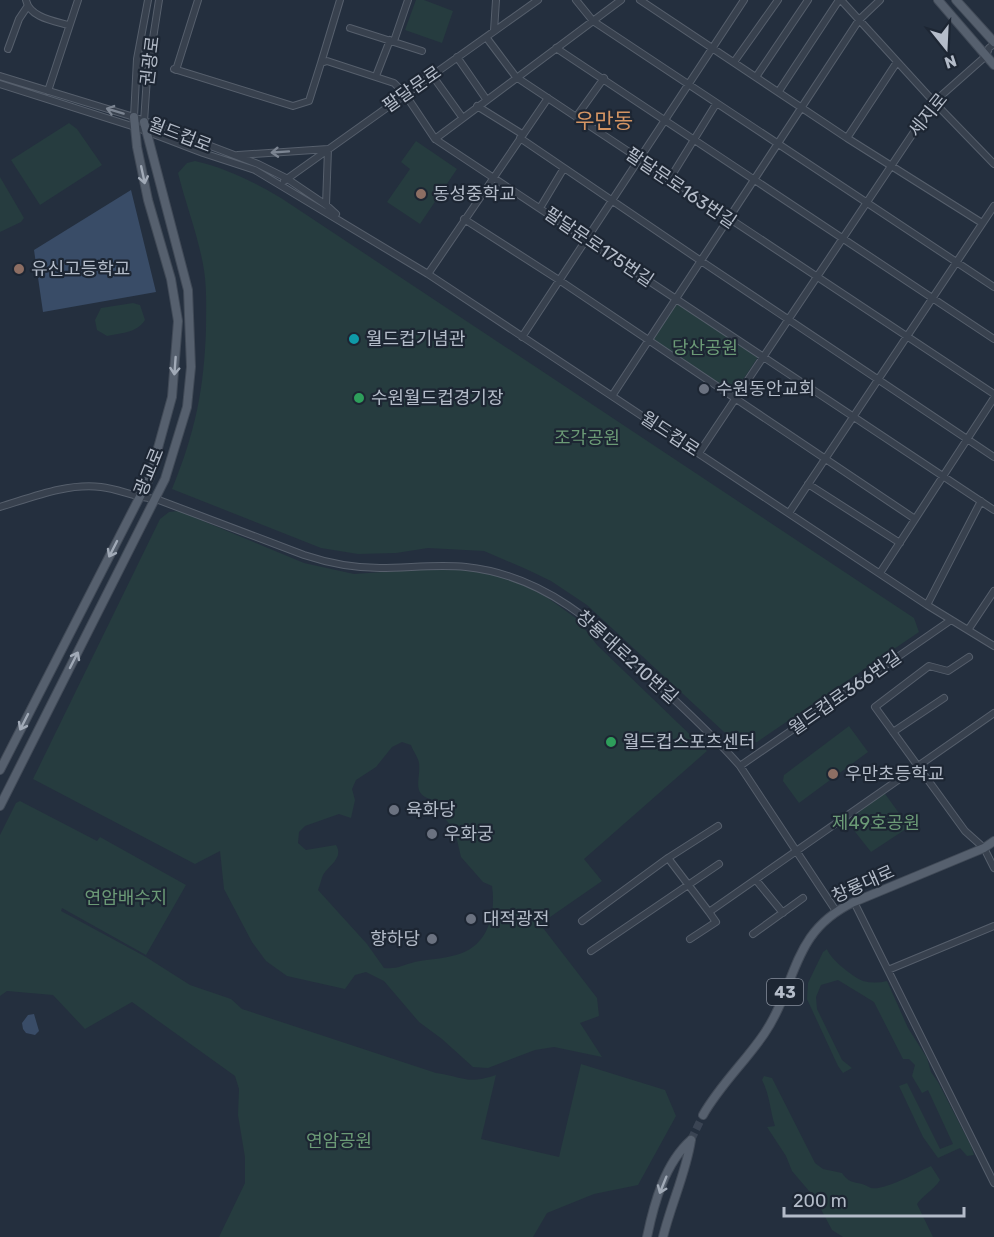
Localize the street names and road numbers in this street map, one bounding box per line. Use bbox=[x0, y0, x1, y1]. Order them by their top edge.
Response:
street label: 권광로 bbox=[136, 35, 164, 87]
street label: 팔달문로 bbox=[379, 61, 445, 117]
street label: 세지로 bbox=[904, 89, 952, 141]
street label: 월드컵로 bbox=[145, 113, 215, 157]
street label: 팔달문로163번길 bbox=[621, 143, 741, 233]
street label: 팔달문로175번길 bbox=[540, 202, 658, 292]
street label: 월드컵로 bbox=[636, 407, 704, 461]
street label: 광교로 bbox=[129, 445, 169, 499]
street label: 창룡대로210번길 bbox=[572, 606, 682, 708]
street label: 월드컵로366번길 bbox=[785, 646, 905, 740]
street label: 창룡대로 bbox=[828, 860, 898, 908]
road number: 43 bbox=[767, 979, 803, 1005]

